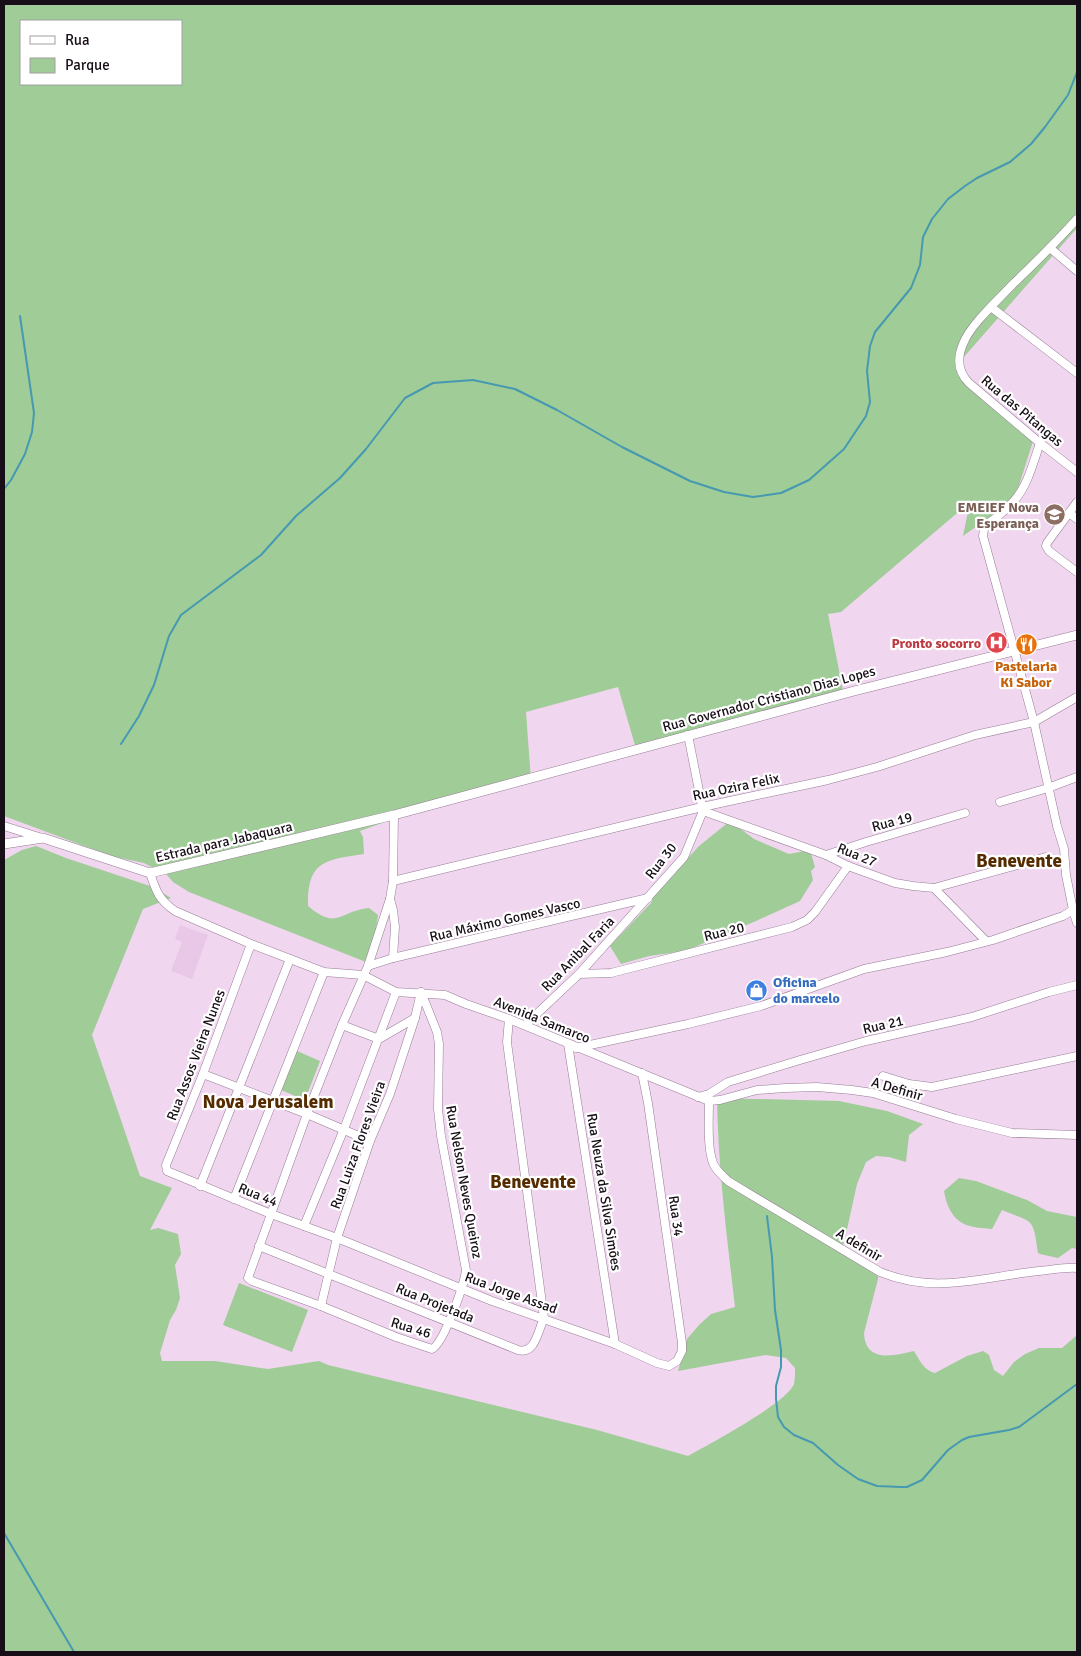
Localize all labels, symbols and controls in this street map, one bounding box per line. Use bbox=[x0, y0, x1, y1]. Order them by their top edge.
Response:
legend bbox=[20, 20, 182, 85]
text: Rua bbox=[65, 31, 90, 49]
text: Parque bbox=[65, 56, 110, 74]
street label: Rua das Pitangas bbox=[978, 372, 1066, 450]
place label: EMEIEF Nova Esperança bbox=[957, 499, 1039, 532]
school or university icon: EMEIEF Nova Esperança bbox=[1043, 503, 1067, 527]
hospital icon: Pronto socorro bbox=[985, 631, 1009, 655]
restaurant icon: Pastelaria Ki Sabor bbox=[1014, 632, 1038, 656]
place label: Pronto socorro bbox=[892, 635, 981, 652]
place label: Pastelaria Ki Sabor bbox=[995, 658, 1057, 691]
street label: Rua Governador Cristiano Dias Lopes bbox=[661, 662, 877, 736]
street label: Rua Ozira Felix bbox=[691, 769, 781, 804]
street label: Rua 19 bbox=[870, 808, 914, 836]
street label: Estrada para Jabaquara bbox=[154, 818, 294, 866]
street label: Rua 27 bbox=[835, 839, 879, 871]
street label: Rua 30 bbox=[642, 840, 680, 882]
district label: Benevente bbox=[976, 849, 1062, 873]
street label: Rua Máximo Gomes Vasco bbox=[428, 894, 582, 946]
street label: Rua Anibal Faria bbox=[538, 913, 618, 995]
street label: Rua 20 bbox=[702, 919, 746, 945]
place label: Oficina do marcelo bbox=[773, 974, 840, 1007]
shop icon: Oficina do marcelo bbox=[745, 978, 769, 1002]
street label: Rua Assos Vieira Nunes bbox=[163, 987, 229, 1123]
street label: Avenida Samarco bbox=[491, 993, 593, 1047]
street label: Rua 21 bbox=[861, 1012, 905, 1038]
street label: A Definir bbox=[869, 1074, 925, 1105]
street label: Rua Luiza Flores Vieira bbox=[327, 1079, 389, 1211]
district label: Nova Jerusalem bbox=[202, 1090, 334, 1114]
street label: Rua Nelson Neves Queiroz bbox=[442, 1104, 486, 1260]
street label: Rua Neuza da Silva Simões bbox=[583, 1112, 625, 1272]
district label: Benevente bbox=[490, 1170, 576, 1194]
street label: Rua 44 bbox=[236, 1179, 281, 1211]
street label: Rua 34 bbox=[665, 1194, 687, 1238]
street label: A definir bbox=[833, 1225, 886, 1266]
street label: Rua Jorge Assad bbox=[462, 1268, 560, 1318]
street label: Rua Projetada bbox=[393, 1280, 477, 1326]
street label: Rua 46 bbox=[389, 1314, 433, 1342]

